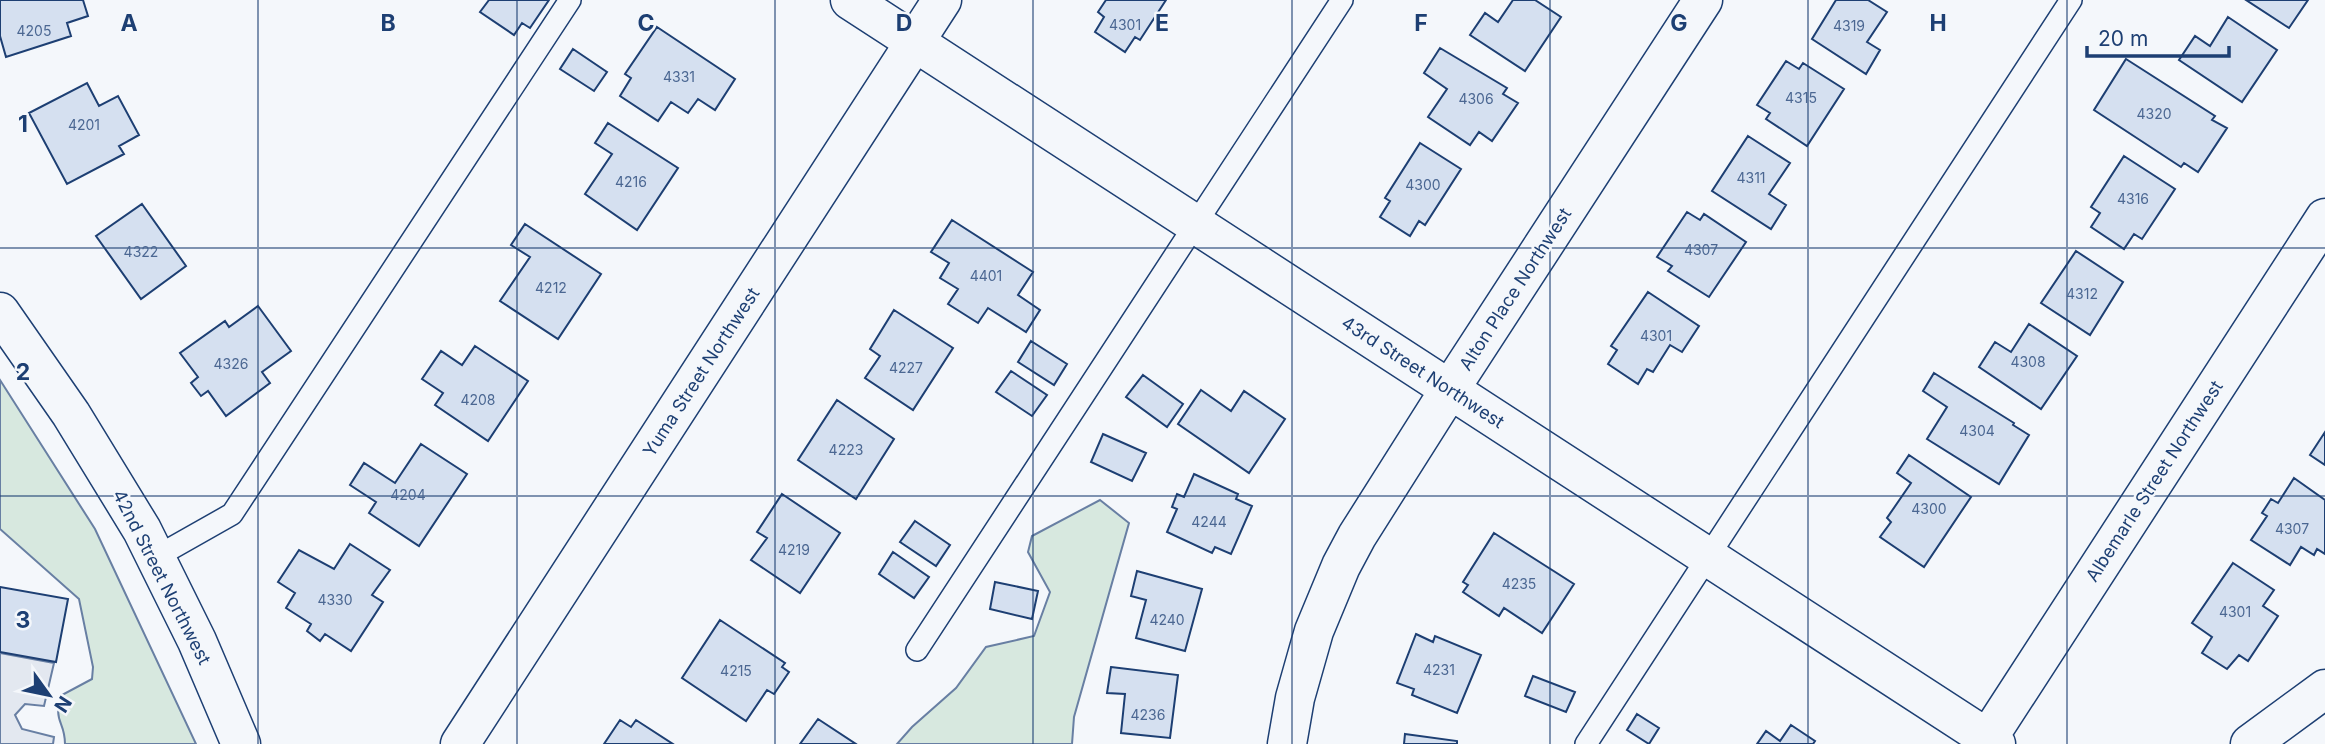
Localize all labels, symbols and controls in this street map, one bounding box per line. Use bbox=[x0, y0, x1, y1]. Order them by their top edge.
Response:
text: A bbox=[120, 9, 138, 37]
text: B bbox=[380, 9, 396, 37]
text: C bbox=[637, 9, 655, 37]
text: D bbox=[896, 9, 912, 37]
text: E bbox=[1155, 9, 1169, 37]
text: F bbox=[1414, 9, 1428, 37]
text: G bbox=[1670, 9, 1688, 37]
text: H bbox=[1929, 9, 1947, 37]
scale bar bbox=[2087, 14, 2229, 58]
house number: 4301 bbox=[1109, 16, 1141, 33]
house number: 4319 bbox=[1833, 17, 1865, 34]
house number: 4205 bbox=[17, 22, 51, 39]
text: 20 m bbox=[2098, 26, 2148, 51]
house number: 4331 bbox=[663, 68, 695, 85]
house number: 4315 bbox=[1785, 89, 1817, 106]
house number: 4306 bbox=[1458, 90, 1494, 107]
house number: 4320 bbox=[2136, 105, 2172, 122]
text: 1 bbox=[18, 110, 28, 138]
house number: 4201 bbox=[68, 116, 100, 133]
house number: 4311 bbox=[1736, 169, 1766, 186]
house number: 4216 bbox=[615, 173, 647, 190]
house number: 4300 bbox=[1405, 176, 1441, 193]
house number: 4316 bbox=[2117, 190, 2149, 207]
street label: Alton Place Northwest bbox=[1455, 204, 1575, 374]
house number: 4307 bbox=[1684, 241, 1718, 258]
house number: 4322 bbox=[124, 243, 158, 260]
house number: 4401 bbox=[970, 267, 1002, 284]
house number: 4212 bbox=[535, 279, 567, 296]
street label: Yuma Street Northwest bbox=[638, 284, 764, 460]
house number: 4312 bbox=[2066, 285, 2098, 302]
street label: 43rd Street Northwest bbox=[1338, 312, 1508, 432]
house number: 4301 bbox=[1640, 327, 1672, 344]
house number: 4308 bbox=[2010, 353, 2046, 370]
house number: 4326 bbox=[214, 355, 248, 372]
text: 2 bbox=[16, 358, 30, 386]
house number: 4227 bbox=[889, 359, 923, 376]
street label: Albemarle Street Northwest bbox=[2081, 377, 2227, 585]
house number: 4208 bbox=[460, 391, 496, 408]
house number: 4304 bbox=[1959, 422, 1995, 439]
house number: 4223 bbox=[829, 441, 863, 458]
street label: 42nd Street Northwest bbox=[109, 486, 215, 668]
house number: 4204 bbox=[390, 486, 426, 503]
house number: 4300 bbox=[1911, 500, 1947, 517]
house number: 4244 bbox=[1191, 513, 1227, 530]
house number: 4307 bbox=[2275, 520, 2309, 537]
house number: 4219 bbox=[778, 541, 810, 558]
house number: 4235 bbox=[1502, 575, 1536, 592]
house number: 4330 bbox=[317, 591, 353, 608]
house number: 4301 bbox=[2219, 603, 2251, 620]
text: 3 bbox=[16, 606, 30, 634]
house number: 4240 bbox=[1149, 611, 1185, 628]
north arrow bbox=[14, 660, 84, 730]
house number: 4231 bbox=[1423, 661, 1455, 678]
house number: 4215 bbox=[720, 662, 752, 679]
text: N bbox=[49, 692, 76, 716]
house number: 4236 bbox=[1131, 706, 1165, 723]

